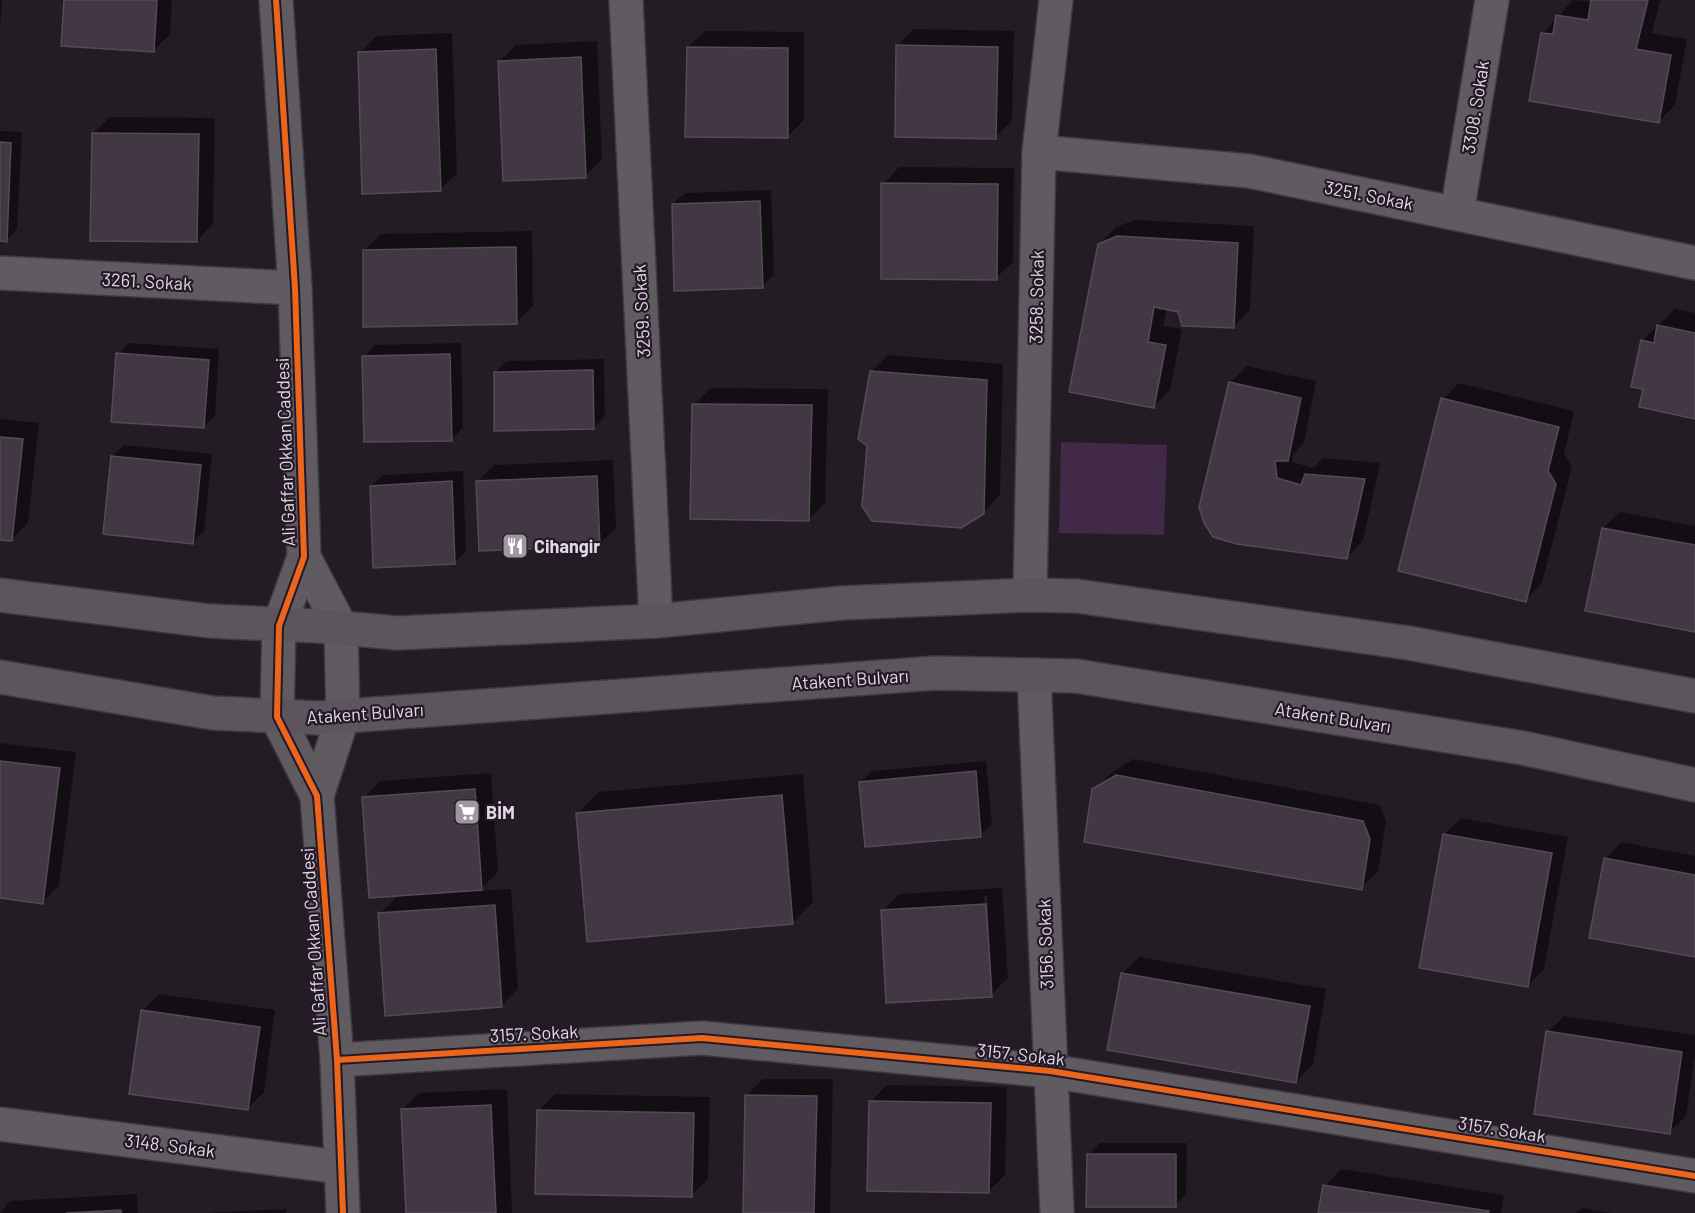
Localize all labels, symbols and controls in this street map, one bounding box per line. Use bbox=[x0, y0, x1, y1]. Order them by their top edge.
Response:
street label: 3308. Sokak bbox=[1457, 59, 1493, 155]
street label: 3251. Sokak bbox=[1323, 176, 1415, 214]
street label: 3258. Sokak bbox=[1024, 250, 1048, 344]
street label: 3259. Sokak bbox=[628, 264, 654, 358]
street label: 3261. Sokak bbox=[101, 268, 193, 294]
street label: Ali Gaffar Okkan Caddesi bbox=[271, 357, 299, 547]
restaurant icon: Cihangir bbox=[500, 531, 530, 561]
place label: Cihangir bbox=[534, 535, 600, 557]
street label: Atakent Bulvarı bbox=[791, 664, 909, 694]
street label: Atakent Bulvarı bbox=[1273, 697, 1393, 737]
street label: Atakent Bulvarı bbox=[306, 698, 424, 728]
supermarket icon: BİM bbox=[452, 797, 482, 827]
place label: BİM bbox=[486, 801, 515, 823]
street label: Ali Gaffar Okkan Caddesi bbox=[295, 847, 331, 1037]
street label: 3156. Sokak bbox=[1032, 899, 1058, 989]
street label: 3157. Sokak bbox=[489, 1020, 579, 1046]
street label: 3157. Sokak bbox=[976, 1038, 1066, 1070]
street label: 3157. Sokak bbox=[1457, 1111, 1547, 1147]
street label: 3148. Sokak bbox=[124, 1129, 216, 1161]

